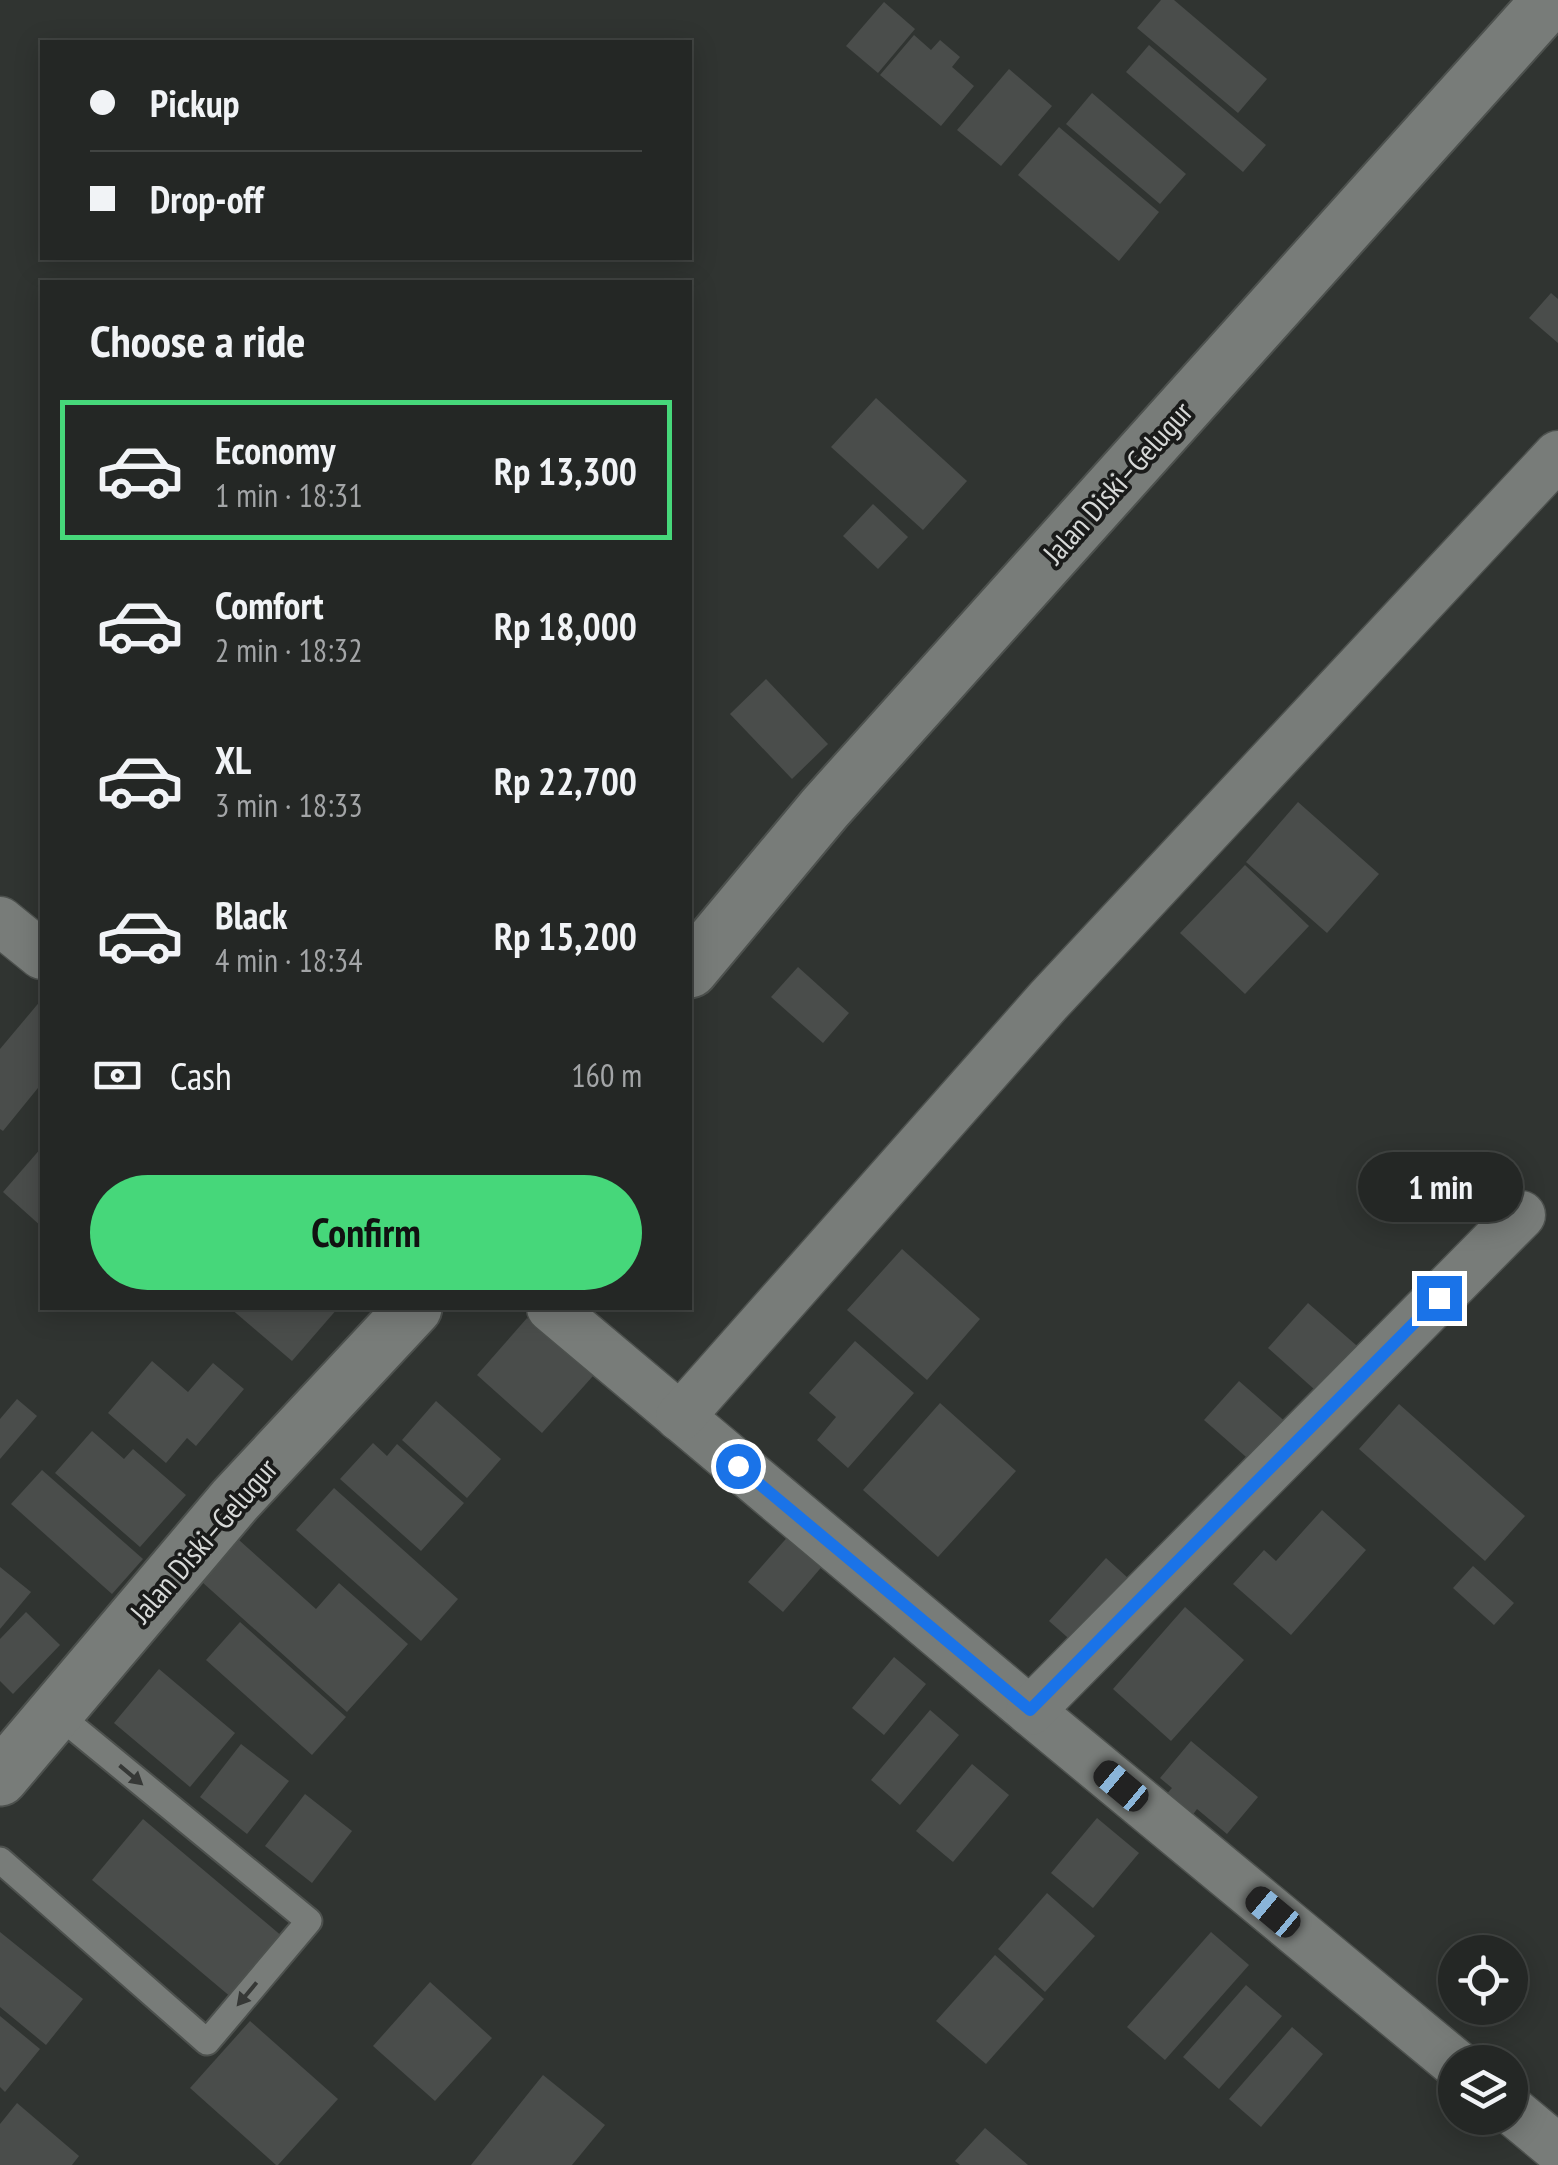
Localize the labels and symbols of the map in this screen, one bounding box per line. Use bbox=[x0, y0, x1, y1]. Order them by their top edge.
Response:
street label: Jalan Diski–Gelugur bbox=[1033, 392, 1201, 572]
callout: 1 min bbox=[1356, 1153, 1522, 1223]
route end bbox=[1417, 1276, 1462, 1321]
route start bbox=[716, 1444, 761, 1489]
street label: Jalan Diski–Gelugur bbox=[120, 1449, 286, 1631]
car bbox=[1088, 1755, 1154, 1817]
one-way arrow bbox=[119, 1764, 144, 1785]
car bbox=[1240, 1881, 1306, 1943]
one-way arrow bbox=[237, 1981, 259, 2006]

